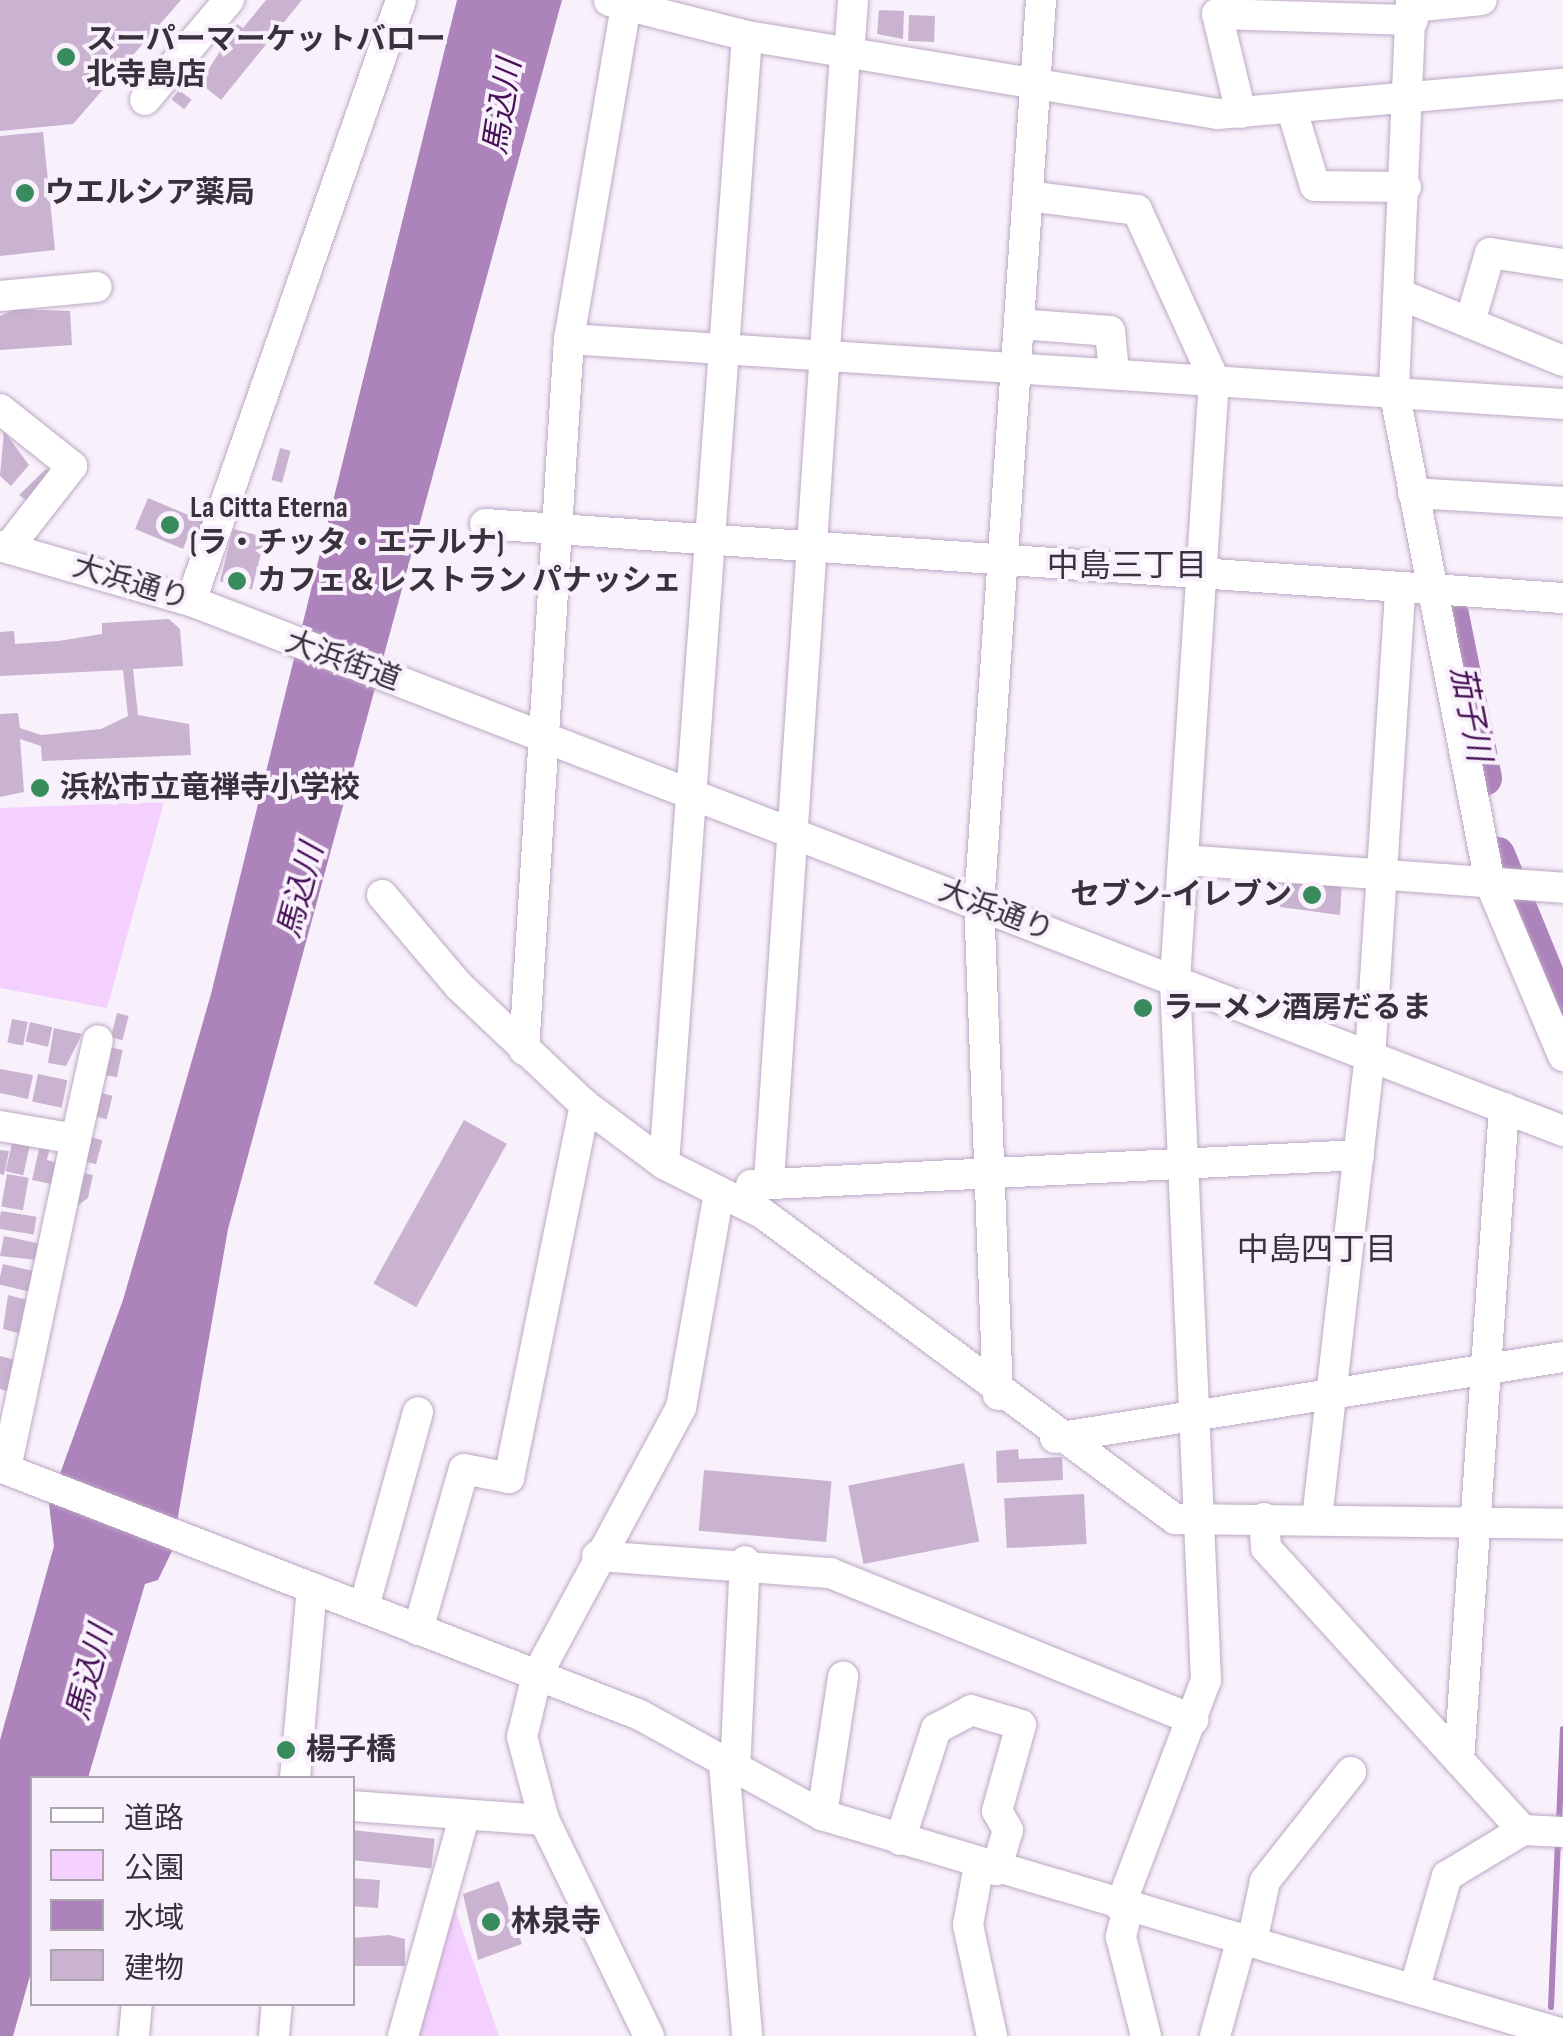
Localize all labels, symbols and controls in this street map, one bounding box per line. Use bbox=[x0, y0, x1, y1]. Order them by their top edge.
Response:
place label: スーパーマーケットバロー 北寺島店 bbox=[86, 22, 446, 92]
marker: スーパーマーケットバロー 北寺島店 bbox=[55, 46, 77, 68]
water label: 馬込川 bbox=[478, 57, 530, 157]
place label: ウエルシア薬局 bbox=[45, 175, 255, 211]
marker: ウエルシア薬局 bbox=[14, 182, 36, 204]
place label: La Citta Eterna (ラ・チッタ・エテルナ) bbox=[190, 490, 504, 560]
marker: La Citta Eterna (ラ・チッタ・エテルナ) bbox=[159, 514, 181, 536]
street label: 大浜通り bbox=[68, 548, 194, 618]
district label: 中島三丁目 bbox=[1047, 548, 1207, 586]
place label: カフェ＆レストラン パナッシェ bbox=[257, 563, 682, 599]
marker: カフェ＆レストラン パナッシェ bbox=[226, 570, 248, 592]
street label: 大浜街道 bbox=[280, 624, 406, 698]
water label: 茄子川 bbox=[1441, 663, 1497, 765]
place label: 浜松市立竜禅寺小学校 bbox=[60, 770, 360, 806]
marker: 浜松市立竜禅寺小学校 bbox=[29, 777, 51, 799]
water label: 馬込川 bbox=[271, 840, 333, 942]
street label: 大浜通り bbox=[934, 873, 1058, 949]
place label: セブン-イレブン bbox=[1071, 877, 1292, 913]
marker: セブン-イレブン bbox=[1301, 884, 1323, 906]
place label: ラーメン酒房だるま bbox=[1163, 990, 1433, 1026]
marker: ラーメン酒房だるま bbox=[1132, 997, 1154, 1019]
district label: 中島四丁目 bbox=[1237, 1232, 1397, 1270]
water label: 馬込川 bbox=[60, 1622, 122, 1724]
place label: 楊子橋 bbox=[306, 1732, 396, 1768]
marker: 楊子橋 bbox=[275, 1739, 297, 1761]
legend bbox=[30, 1776, 355, 2006]
text: 道路 bbox=[124, 1801, 184, 1837]
text: 公園 bbox=[124, 1851, 184, 1887]
text: 水域 bbox=[124, 1901, 184, 1937]
place label: 林泉寺 bbox=[511, 1904, 601, 1940]
marker: 林泉寺 bbox=[480, 1911, 502, 1933]
text: 建物 bbox=[124, 1951, 184, 1987]

